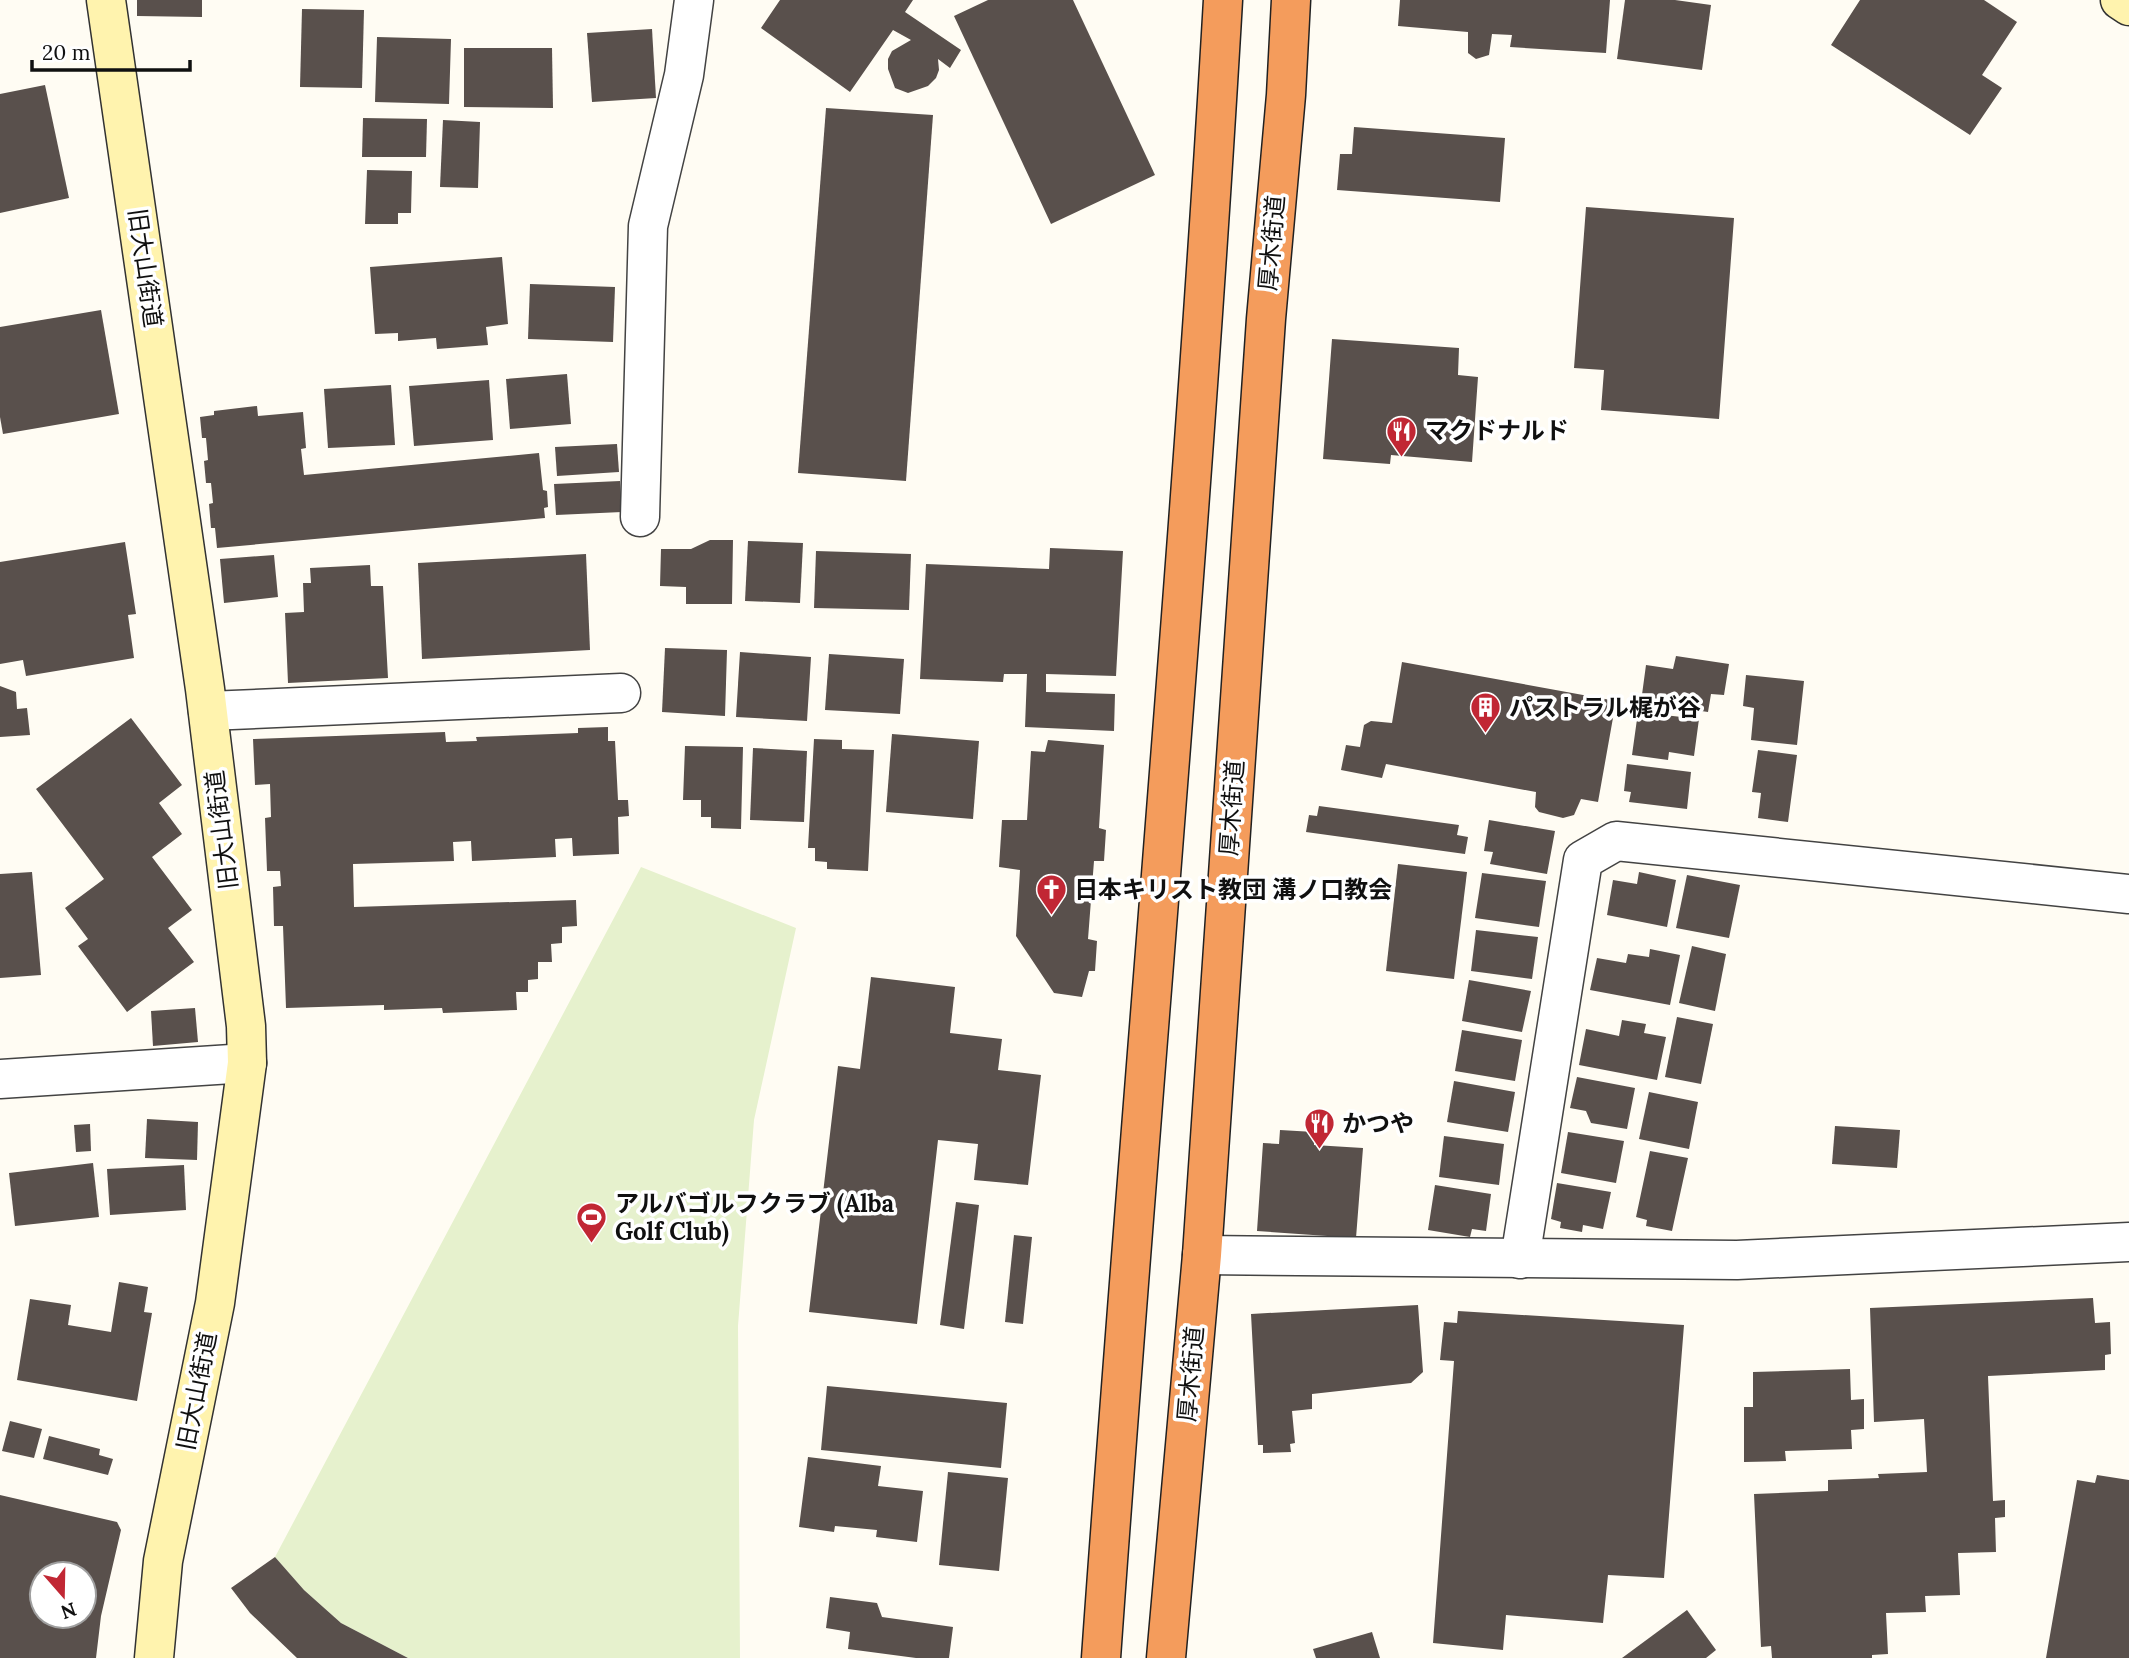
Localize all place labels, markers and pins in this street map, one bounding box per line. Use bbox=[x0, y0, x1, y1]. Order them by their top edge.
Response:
restaurant icon: マクドナルド bbox=[1385, 414, 1419, 458]
place label: マクドナルド bbox=[1425, 415, 1569, 446]
building icon: パストラル梶が谷 bbox=[1469, 691, 1503, 735]
place label: パストラル梶が谷 bbox=[1509, 692, 1701, 723]
church icon: 日本キリスト教団 溝ノ口教会 bbox=[1034, 873, 1068, 917]
place label: 日本キリスト教団 溝ノ口教会 bbox=[1074, 874, 1392, 905]
restaurant icon: かつや bbox=[1302, 1107, 1336, 1151]
place label: かつや bbox=[1342, 1108, 1414, 1139]
place label: アルバゴルフクラブ (Alba Golf Club) bbox=[615, 1188, 894, 1247]
sports icon: アルバゴルフクラブ (Alba Golf Club) bbox=[575, 1201, 609, 1245]

